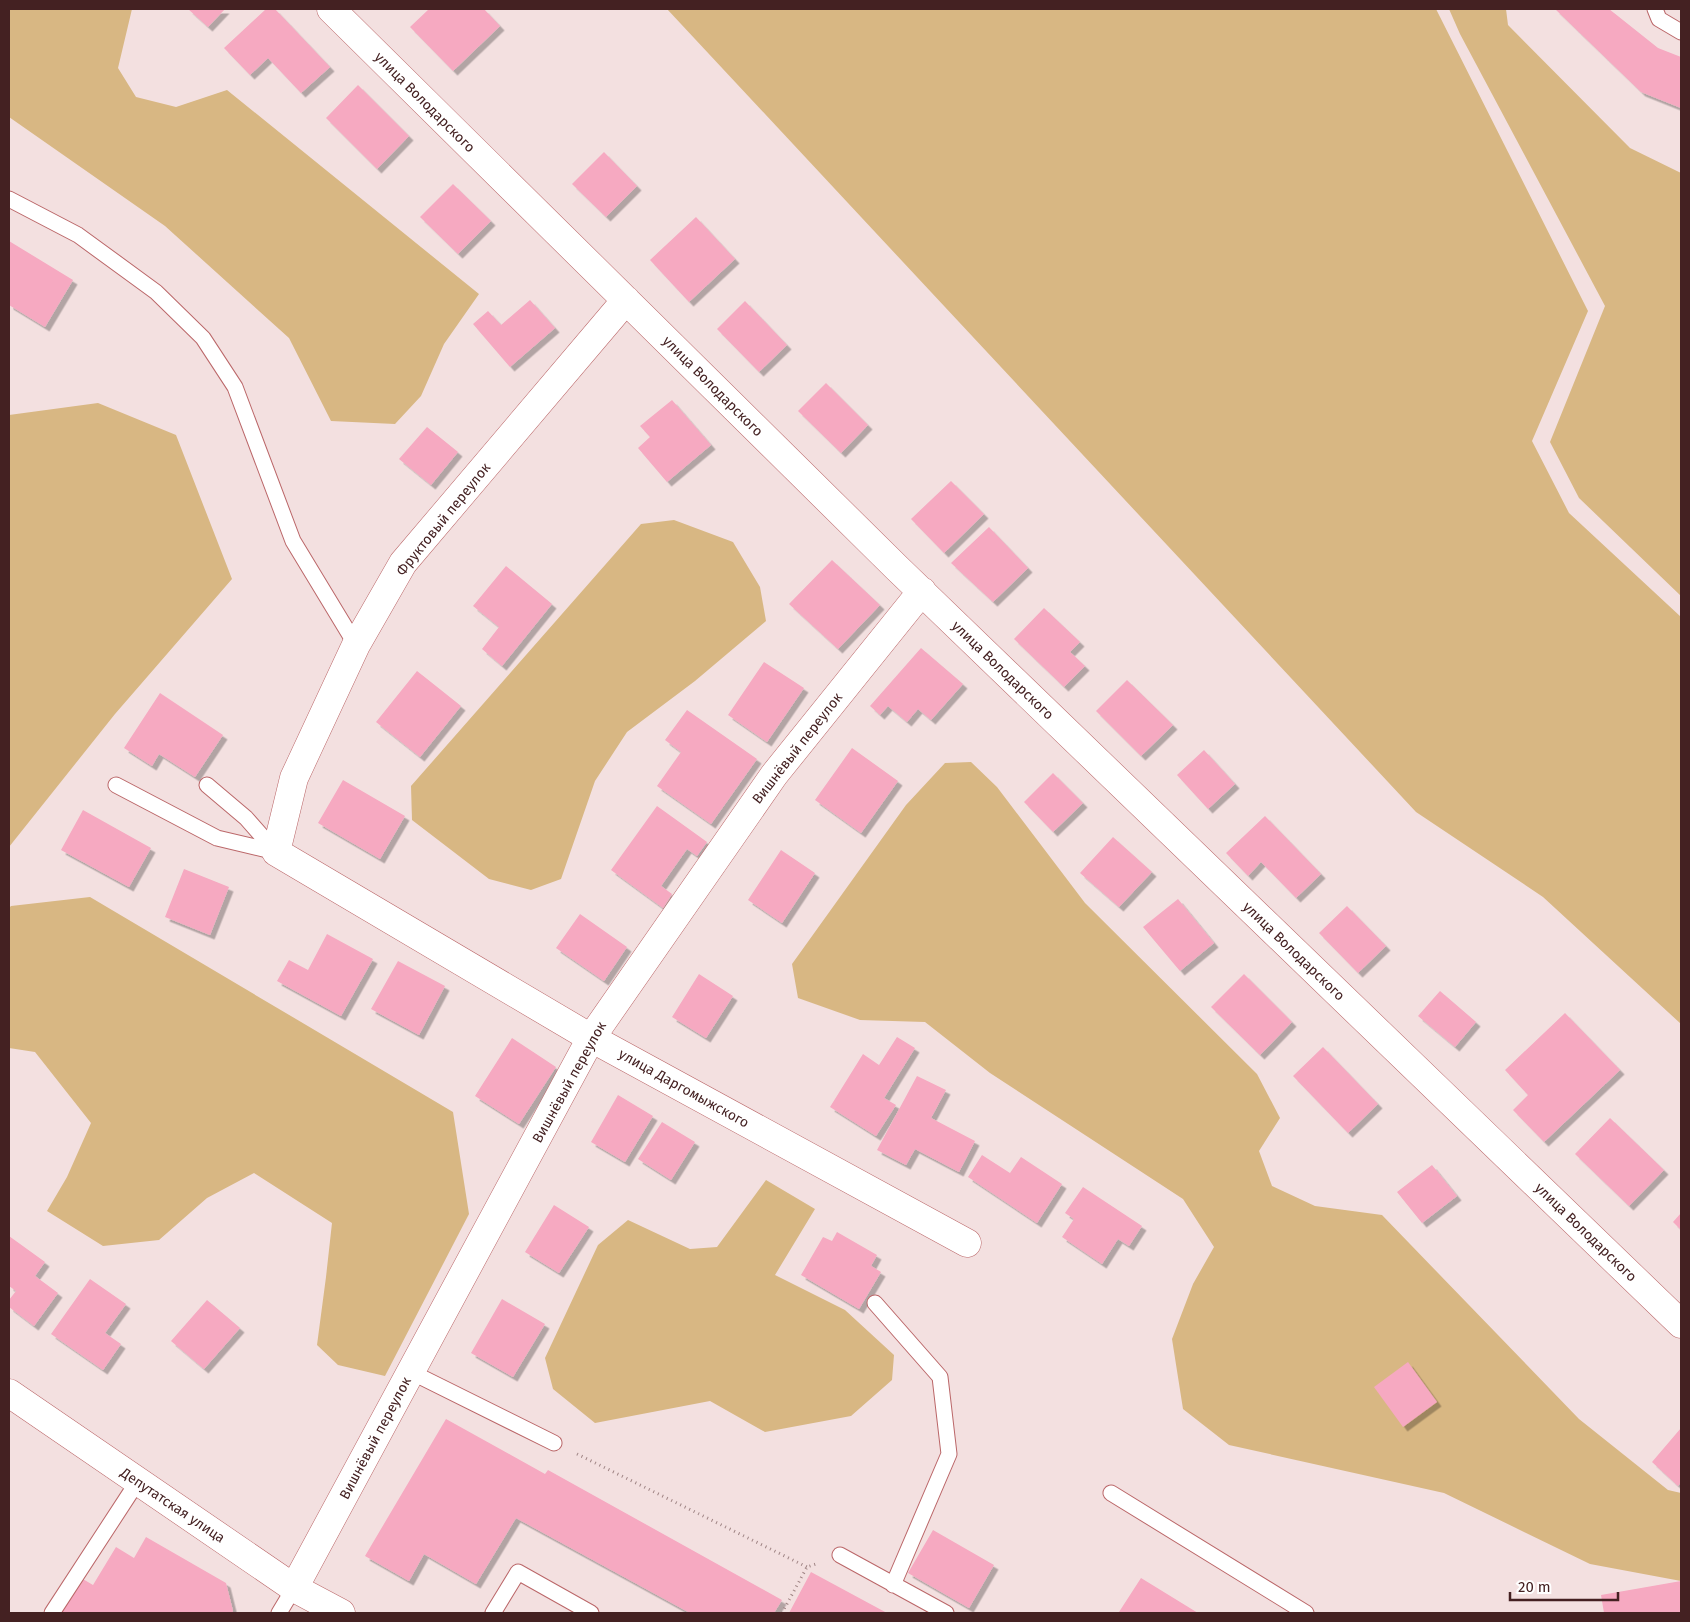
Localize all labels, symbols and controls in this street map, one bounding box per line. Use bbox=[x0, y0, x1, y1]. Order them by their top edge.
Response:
street label: улица Володарского bbox=[371, 49, 478, 156]
street label: улица Володарского bbox=[659, 333, 766, 440]
street label: Фруктовый переулок bbox=[393, 459, 495, 579]
street label: улица Володарского bbox=[948, 617, 1057, 723]
street label: Вишнёвый переулок bbox=[749, 689, 846, 807]
street label: улица Володарского bbox=[1239, 898, 1348, 1004]
street label: Вишнёвый переулок bbox=[529, 1018, 610, 1146]
street label: улица Даргомыжского bbox=[616, 1045, 752, 1131]
street label: улица Володарского bbox=[1531, 1179, 1640, 1285]
street label: Вишнёвый переулок bbox=[336, 1373, 415, 1502]
street label: Депутатская улица bbox=[116, 1464, 228, 1547]
scale bar bbox=[1510, 1570, 1618, 1602]
text: 20 m bbox=[1518, 1578, 1551, 1596]

